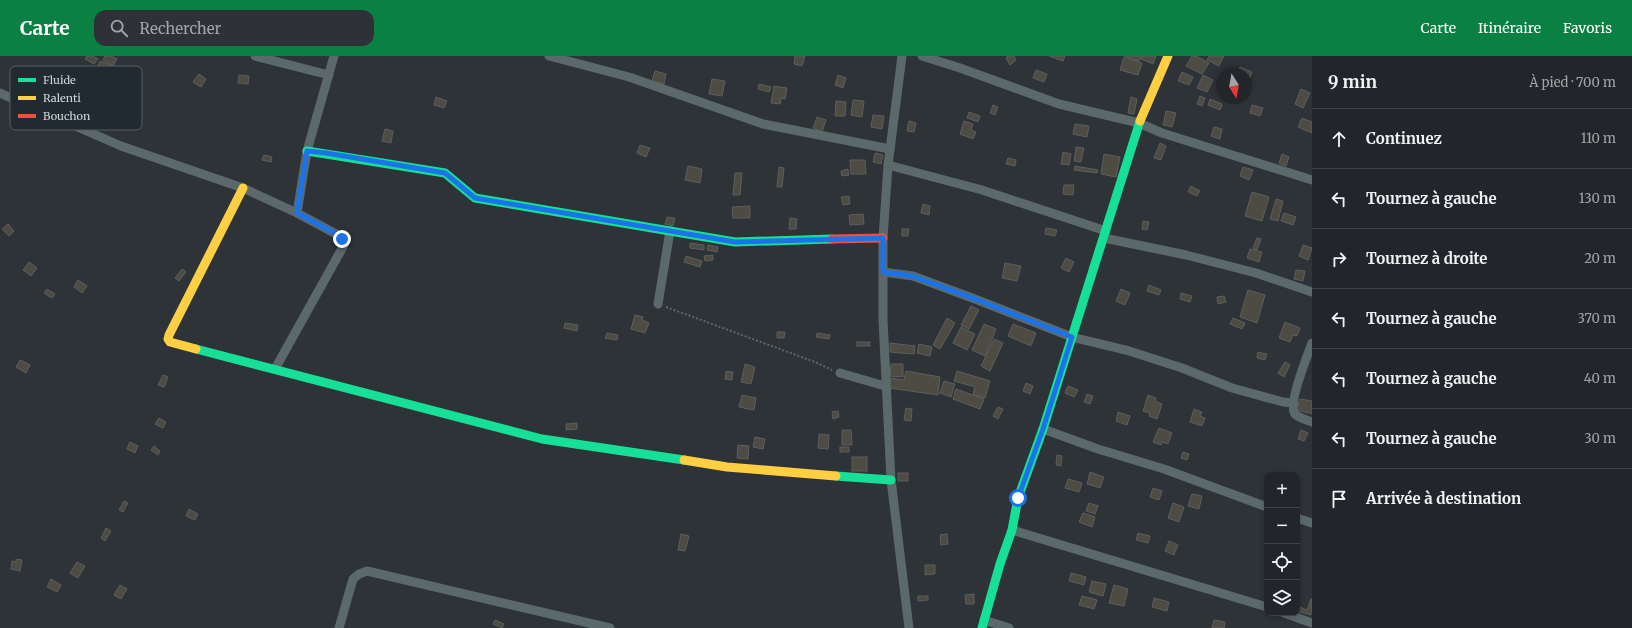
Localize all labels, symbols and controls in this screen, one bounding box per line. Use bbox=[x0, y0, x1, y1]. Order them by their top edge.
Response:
search box bbox=[94, 10, 374, 46]
text: Carte bbox=[20, 16, 70, 40]
icon: search bbox=[108, 17, 130, 39]
text: Rechercher bbox=[140, 19, 221, 38]
text: Carte bbox=[1421, 19, 1456, 37]
text: Itinéraire bbox=[1478, 19, 1541, 37]
text: Favoris bbox=[1563, 19, 1612, 37]
legend bbox=[10, 66, 142, 130]
north arrow bbox=[1216, 68, 1252, 104]
text: 9 min bbox=[1328, 71, 1377, 93]
text: Fluide bbox=[43, 73, 76, 87]
text: À pied · 700 m bbox=[1529, 74, 1616, 91]
text: Ralenti bbox=[43, 91, 81, 105]
text: Bouchon bbox=[43, 109, 91, 123]
icon: ahead bbox=[1328, 128, 1350, 150]
text: Continuez bbox=[1366, 129, 1442, 148]
text: 110 m bbox=[1581, 130, 1616, 147]
icon: left bbox=[1328, 188, 1350, 210]
text: Tournez à gauche bbox=[1366, 189, 1497, 208]
text: 130 m bbox=[1579, 190, 1616, 207]
route end bbox=[333, 230, 351, 248]
icon: right bbox=[1328, 248, 1350, 270]
text: Tournez à droite bbox=[1366, 249, 1487, 268]
text: 20 m bbox=[1584, 250, 1616, 267]
icon: left bbox=[1328, 308, 1350, 330]
text: Tournez à gauche bbox=[1366, 309, 1497, 328]
text: 370 m bbox=[1578, 310, 1616, 327]
icon: left bbox=[1328, 368, 1350, 390]
text: Tournez à gauche bbox=[1366, 369, 1497, 388]
text: 40 m bbox=[1584, 370, 1616, 387]
icon: left bbox=[1328, 428, 1350, 450]
text: Tournez à gauche bbox=[1366, 429, 1497, 448]
text: 30 m bbox=[1584, 430, 1616, 447]
map controls bbox=[1264, 472, 1300, 616]
button: + bbox=[1264, 472, 1300, 508]
icon: arrive bbox=[1328, 488, 1350, 510]
route start bbox=[1009, 489, 1027, 507]
text: Arrivée à destination bbox=[1366, 489, 1521, 508]
button: − bbox=[1264, 508, 1300, 544]
button: locate bbox=[1264, 544, 1300, 580]
button: layers bbox=[1264, 580, 1300, 616]

